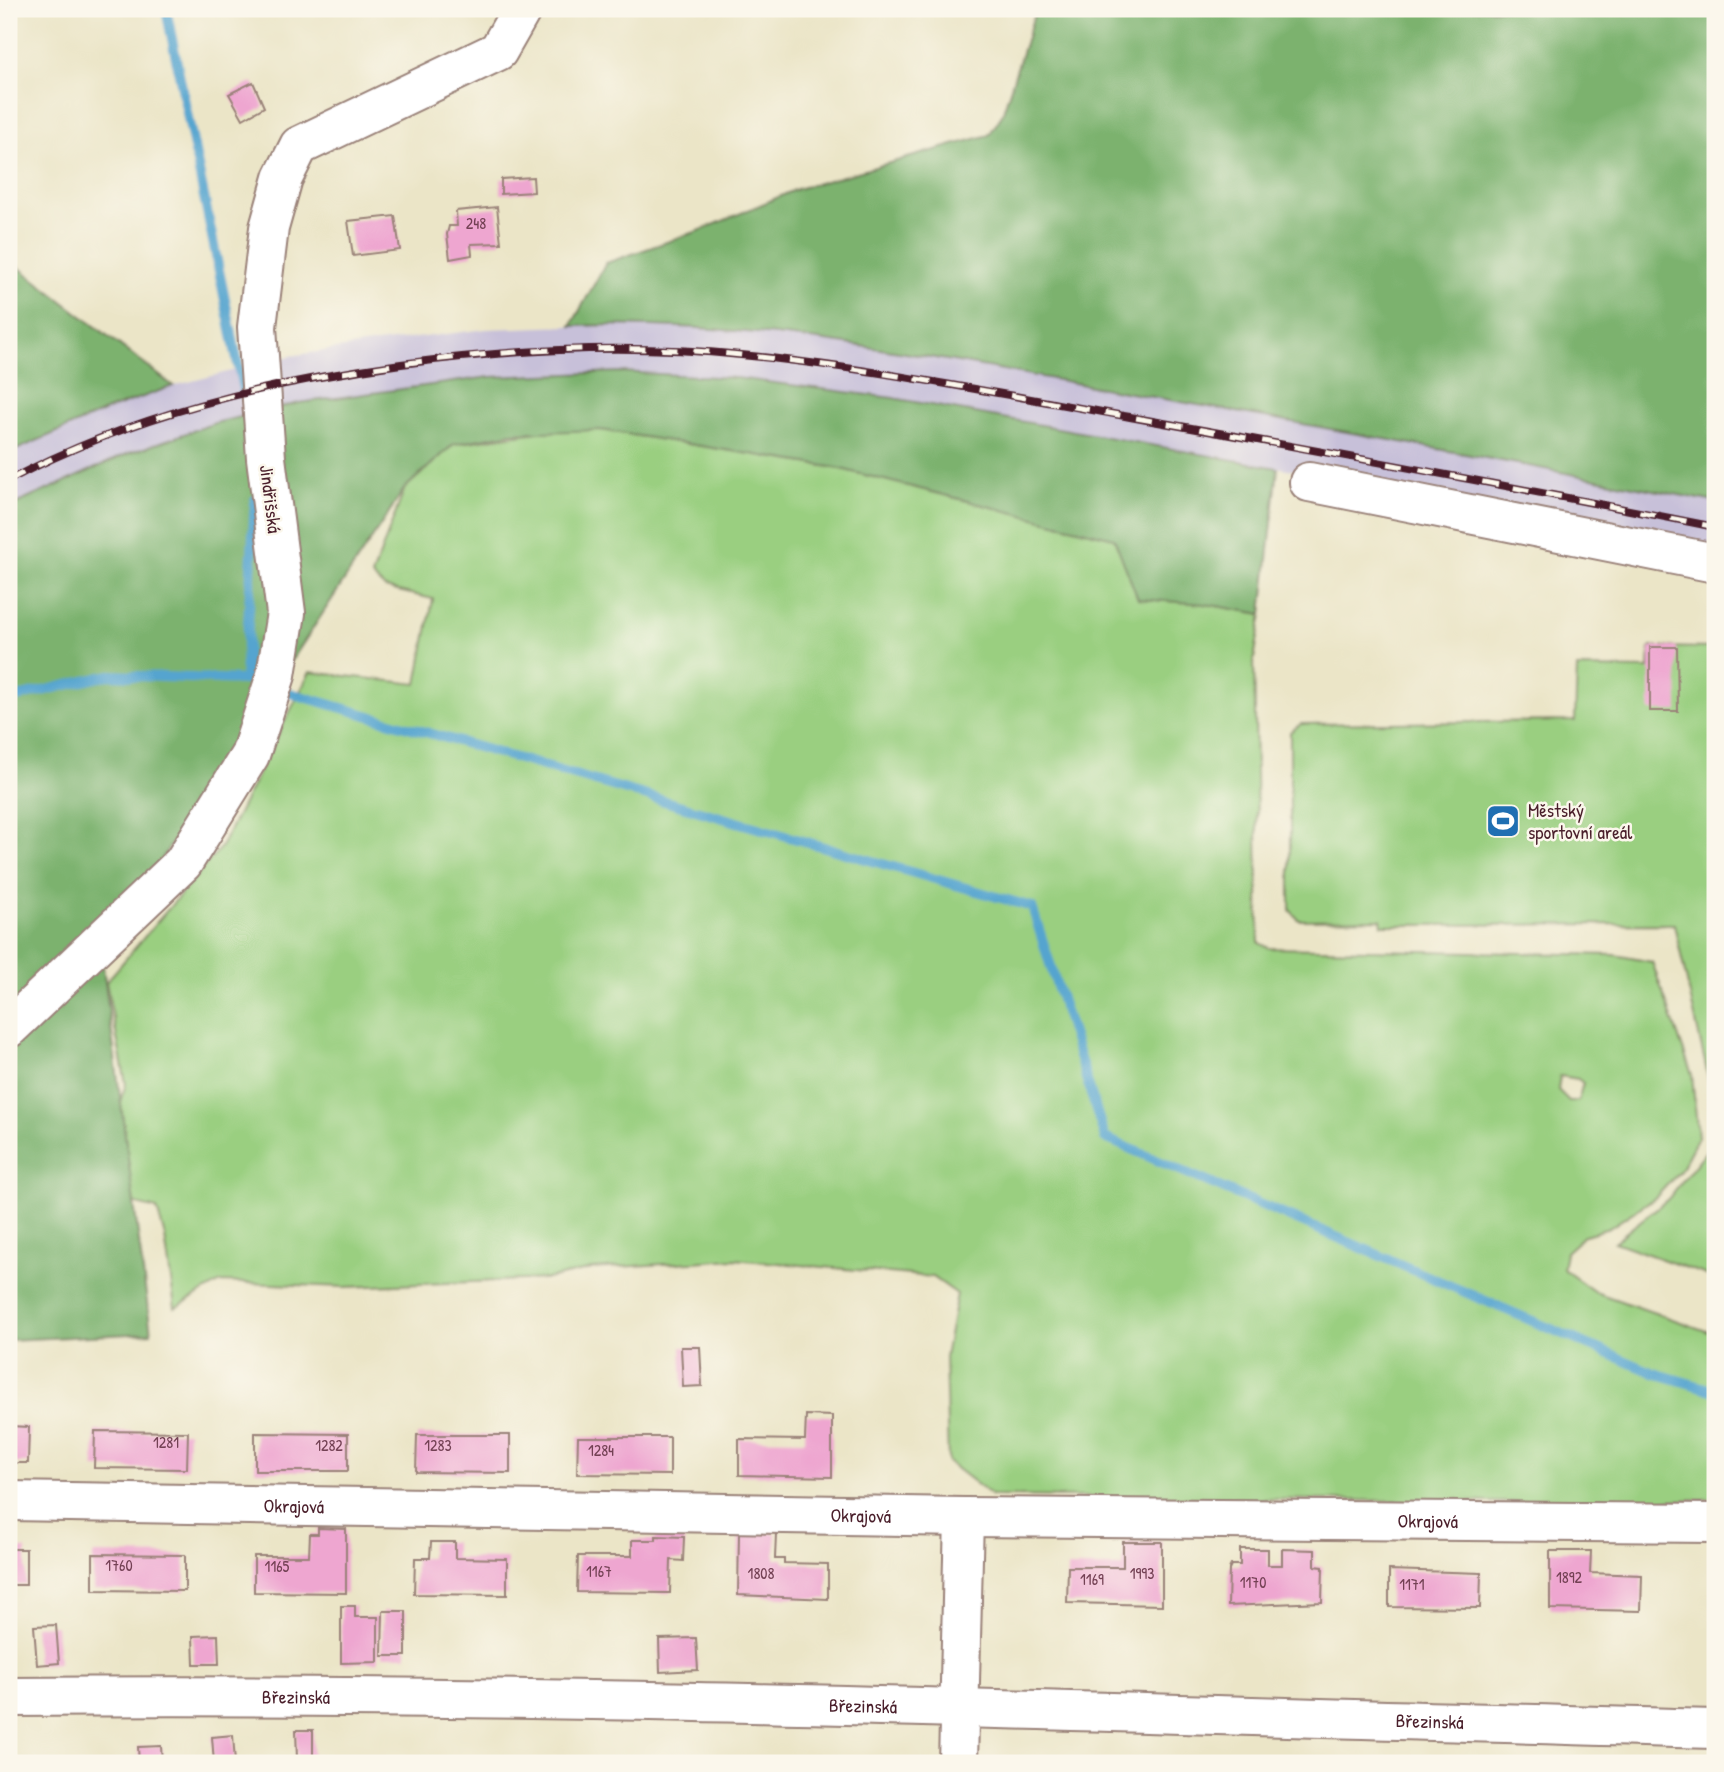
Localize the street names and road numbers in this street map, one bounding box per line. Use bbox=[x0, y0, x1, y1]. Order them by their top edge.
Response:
street label: Jindřišská bbox=[254, 463, 288, 535]
street label: Okrajová bbox=[264, 1492, 325, 1519]
street label: Okrajová bbox=[830, 1502, 892, 1529]
street label: Okrajová bbox=[1398, 1507, 1459, 1534]
street label: Březinská bbox=[262, 1683, 331, 1710]
street label: Březinská bbox=[829, 1692, 898, 1719]
street label: Březinská bbox=[1395, 1707, 1465, 1735]

